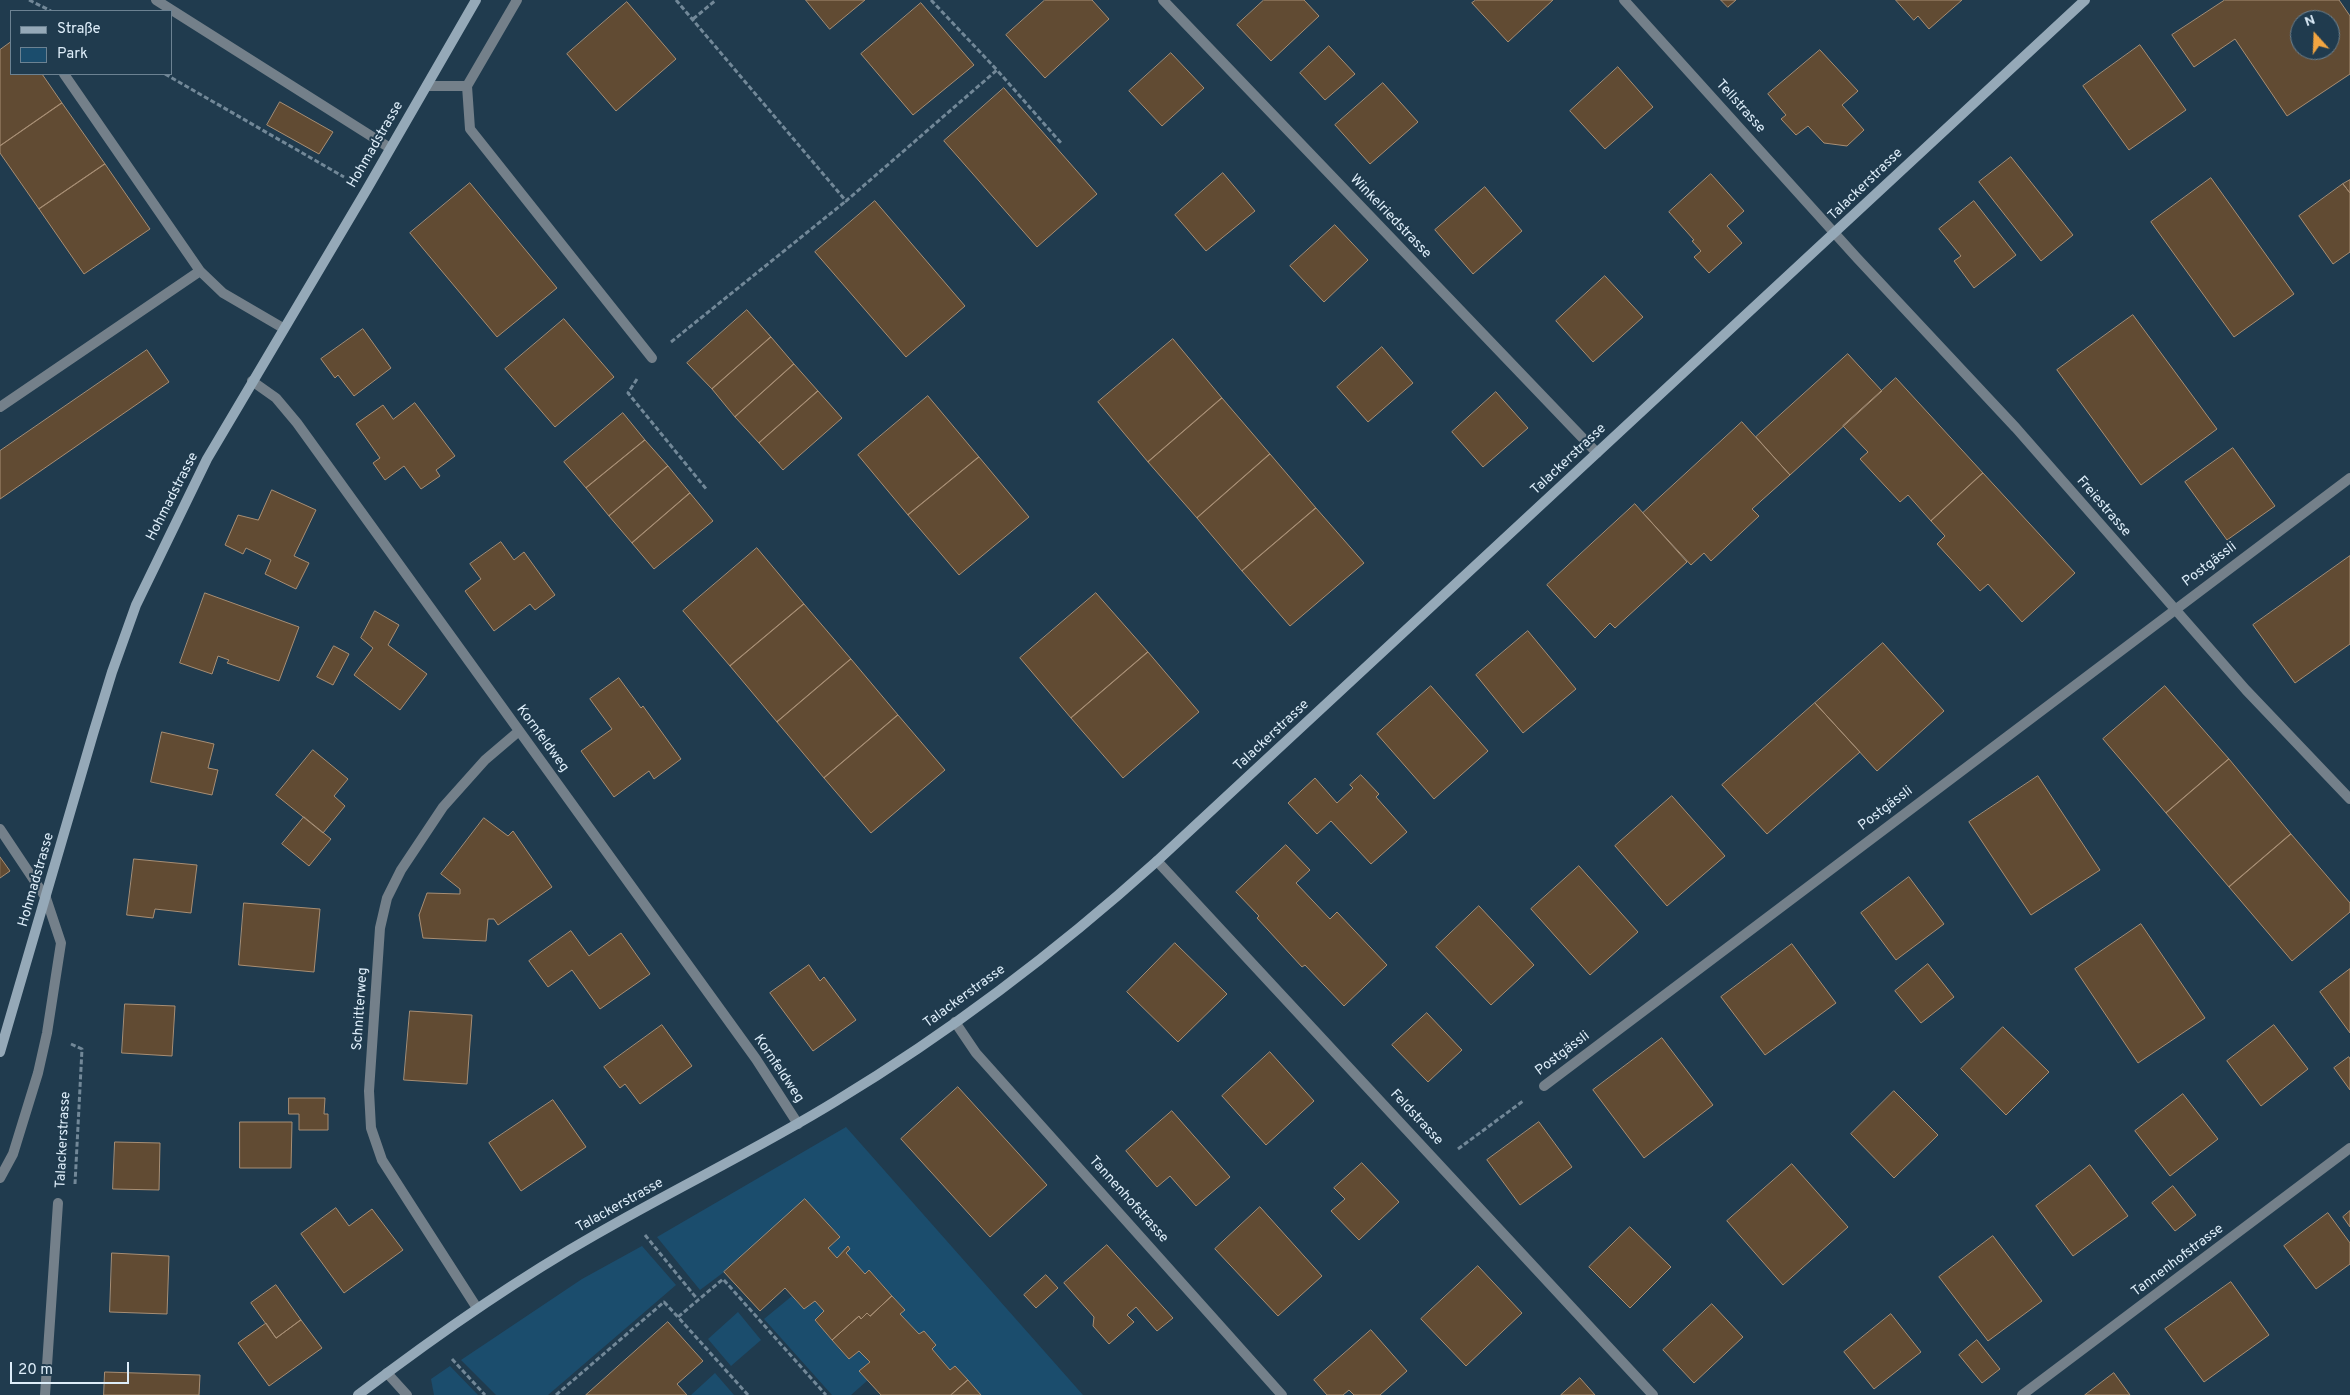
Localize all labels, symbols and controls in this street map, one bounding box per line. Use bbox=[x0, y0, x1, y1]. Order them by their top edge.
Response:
legend bbox=[10, 10, 172, 75]
north arrow bbox=[2290, 10, 2340, 60]
text: N bbox=[2302, 12, 2318, 31]
text: Straße bbox=[57, 20, 101, 39]
text: Park bbox=[57, 45, 88, 64]
street label: Tellstrasse bbox=[1712, 77, 1768, 137]
street label: Hohmadstrasse bbox=[344, 99, 408, 191]
street label: Talackerstrasse bbox=[1825, 145, 1907, 225]
street label: Winkelriedstrasse bbox=[1346, 172, 1434, 262]
street label: Talackerstrasse bbox=[1528, 421, 1610, 499]
street label: Hohmadstrasse bbox=[143, 450, 203, 544]
street label: Freiestrasse bbox=[2072, 473, 2134, 541]
street label: Postgässli bbox=[2180, 539, 2240, 591]
street label: Talackerstrasse bbox=[1231, 697, 1313, 775]
street label: Kornfeldweg bbox=[512, 702, 572, 776]
street label: Postgässli bbox=[1856, 783, 1916, 835]
street label: Hohmadstrasse bbox=[16, 831, 58, 929]
street label: Talackerstrasse bbox=[921, 962, 1009, 1032]
street label: Schnitterweg bbox=[350, 967, 372, 1051]
street label: Postgässli bbox=[1533, 1028, 1593, 1080]
street label: Kornfeldweg bbox=[749, 1032, 807, 1106]
street label: Feldstrasse bbox=[1386, 1087, 1446, 1149]
street label: Talackerstrasse bbox=[53, 1091, 75, 1189]
street label: Tannenhofstrasse bbox=[1085, 1153, 1171, 1247]
street label: Talackerstrasse bbox=[573, 1175, 667, 1237]
street label: Tannenhofstrasse bbox=[2129, 1221, 2227, 1301]
scale bar bbox=[12, 1352, 131, 1384]
text: 20 m bbox=[18, 1361, 53, 1380]

